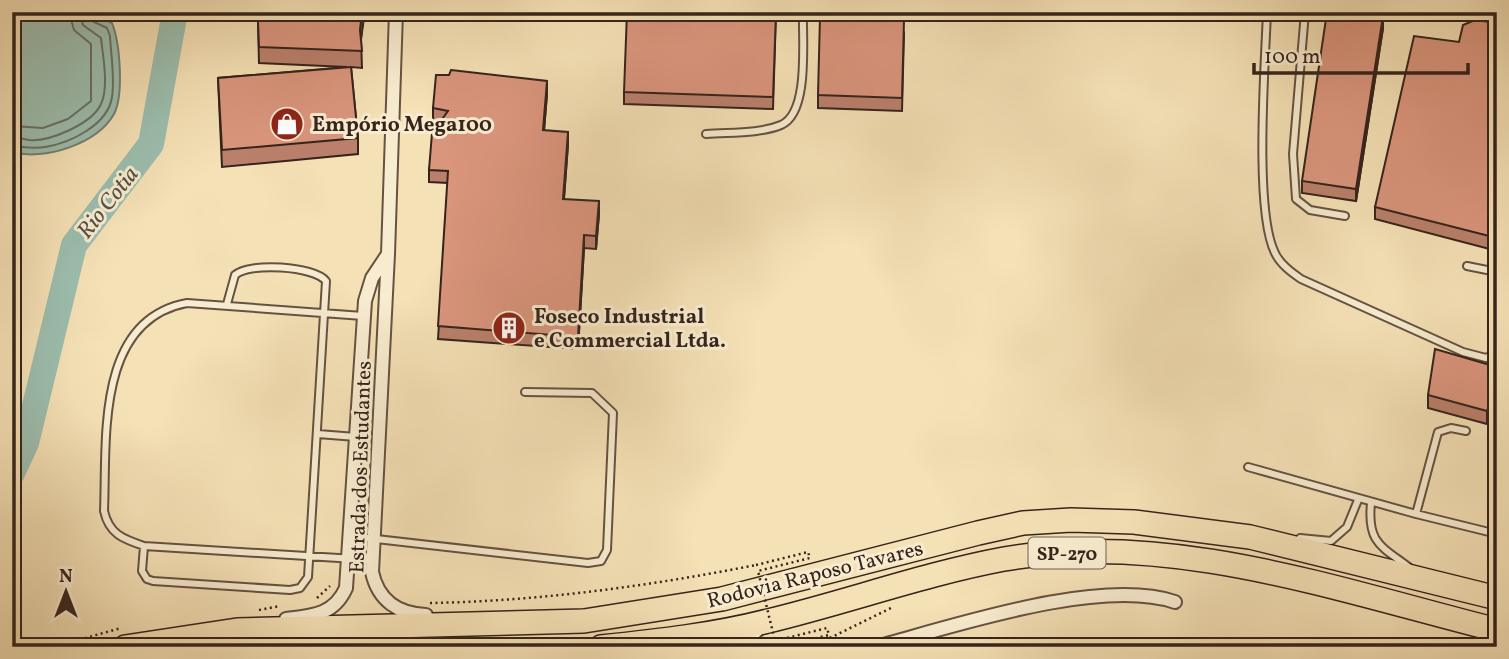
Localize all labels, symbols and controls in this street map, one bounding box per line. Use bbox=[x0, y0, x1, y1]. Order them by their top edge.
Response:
scale bar bbox=[1254, 32, 1467, 76]
text: 100 m bbox=[1264, 43, 1321, 72]
shop icon: Empório Mega100 bbox=[268, 105, 306, 143]
place label: Empório Mega100 bbox=[312, 111, 492, 140]
water label: Rio Cotia bbox=[70, 160, 147, 246]
place label: Foseco Industrial e Commercial Ltda. bbox=[534, 303, 726, 356]
building icon: Foseco Industrial e Commercial Ltda. bbox=[490, 309, 528, 347]
street label: Estrada dos Estudantes bbox=[343, 360, 380, 574]
street label: Rodovia Raposo Tavares bbox=[704, 535, 927, 616]
road number: SP-270 bbox=[1028, 538, 1106, 568]
north arrow bbox=[32, 558, 102, 628]
text: N bbox=[59, 564, 73, 590]

